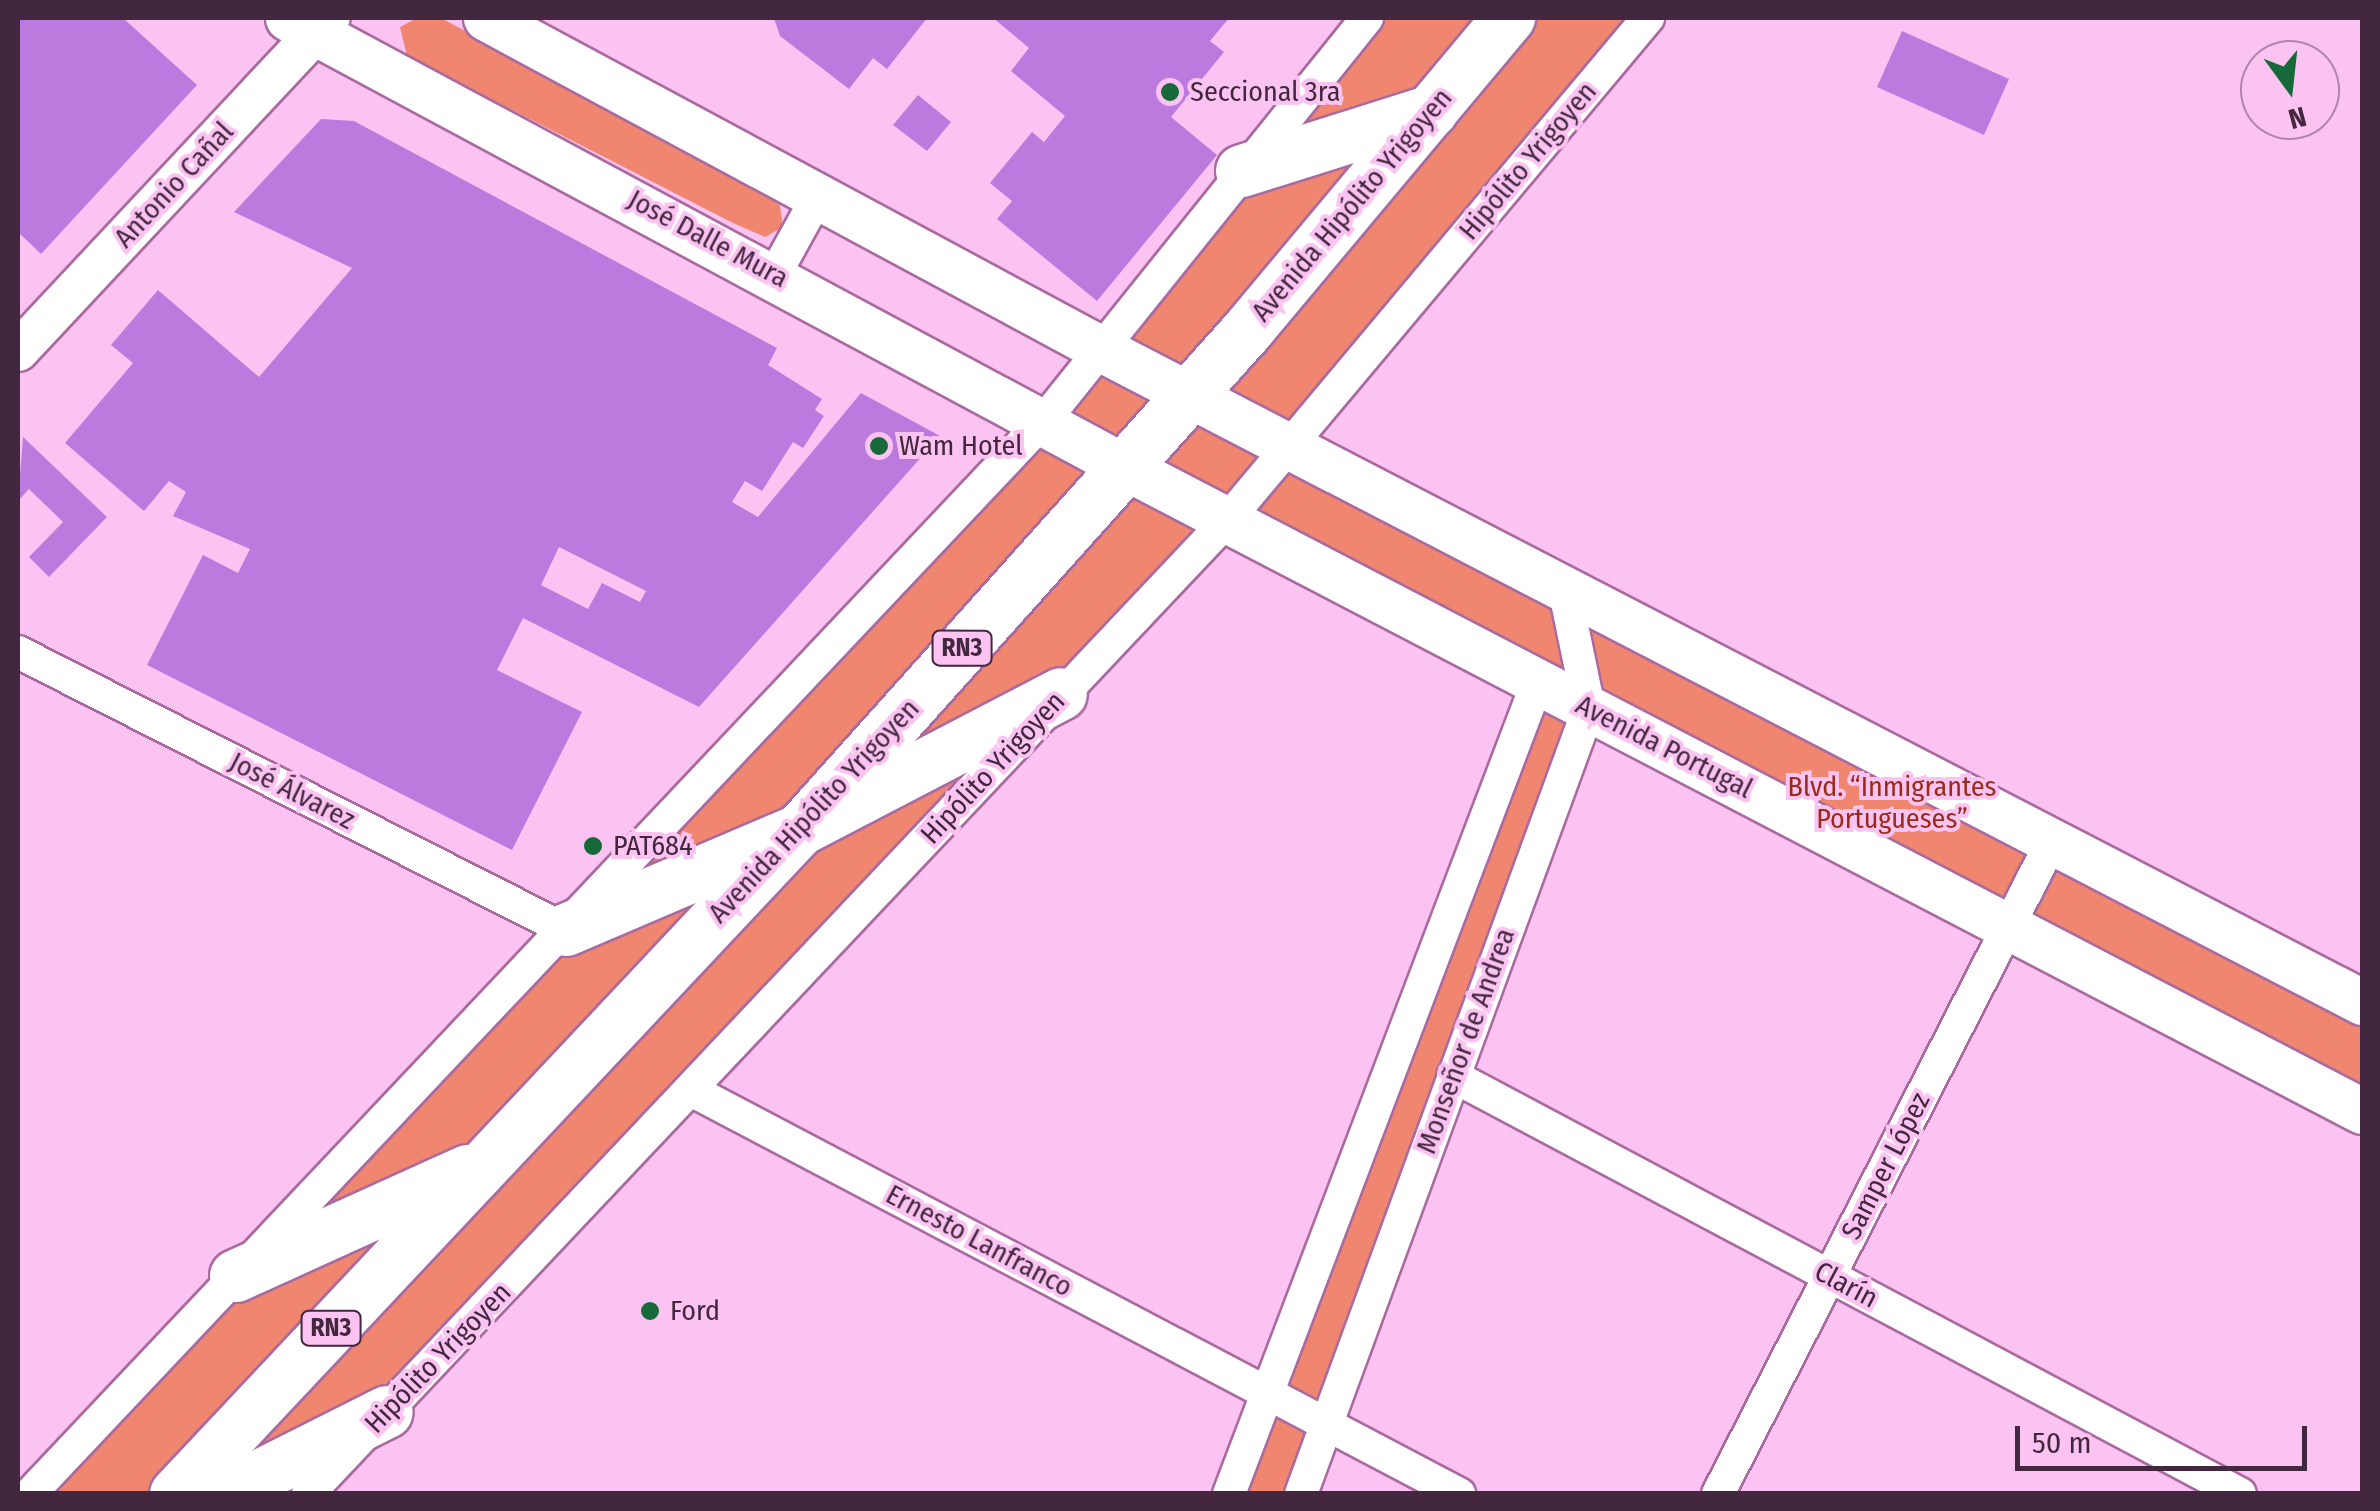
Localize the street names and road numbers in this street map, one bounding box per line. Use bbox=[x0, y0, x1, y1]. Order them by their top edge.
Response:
street label: Hipólito Yrigoyen bbox=[1452, 75, 1604, 247]
street label: Avenida Hipólito Yrigoyen bbox=[1245, 82, 1459, 328]
street label: Antonio Cañal bbox=[107, 115, 241, 255]
street label: José Dalle Mura bbox=[622, 183, 794, 295]
road number: RN3 bbox=[930, 628, 994, 668]
street label: Hipólito Yrigoyen bbox=[914, 685, 1072, 851]
street label: Avenida Portugal bbox=[1570, 688, 1758, 806]
street label: Avenida Hipólito Yrigoyen bbox=[702, 692, 926, 930]
street label: José Álvarez bbox=[224, 745, 360, 837]
street label: Monseñor de Andrea bbox=[1410, 924, 1522, 1158]
street label: Samper López bbox=[1835, 1087, 1937, 1245]
street label: Ernesto Lanfranco bbox=[880, 1178, 1078, 1304]
street label: Clarín bbox=[1809, 1255, 1883, 1315]
street label: Hipólito Yrigoyen bbox=[358, 1276, 518, 1440]
road number: RN3 bbox=[298, 1308, 364, 1348]

